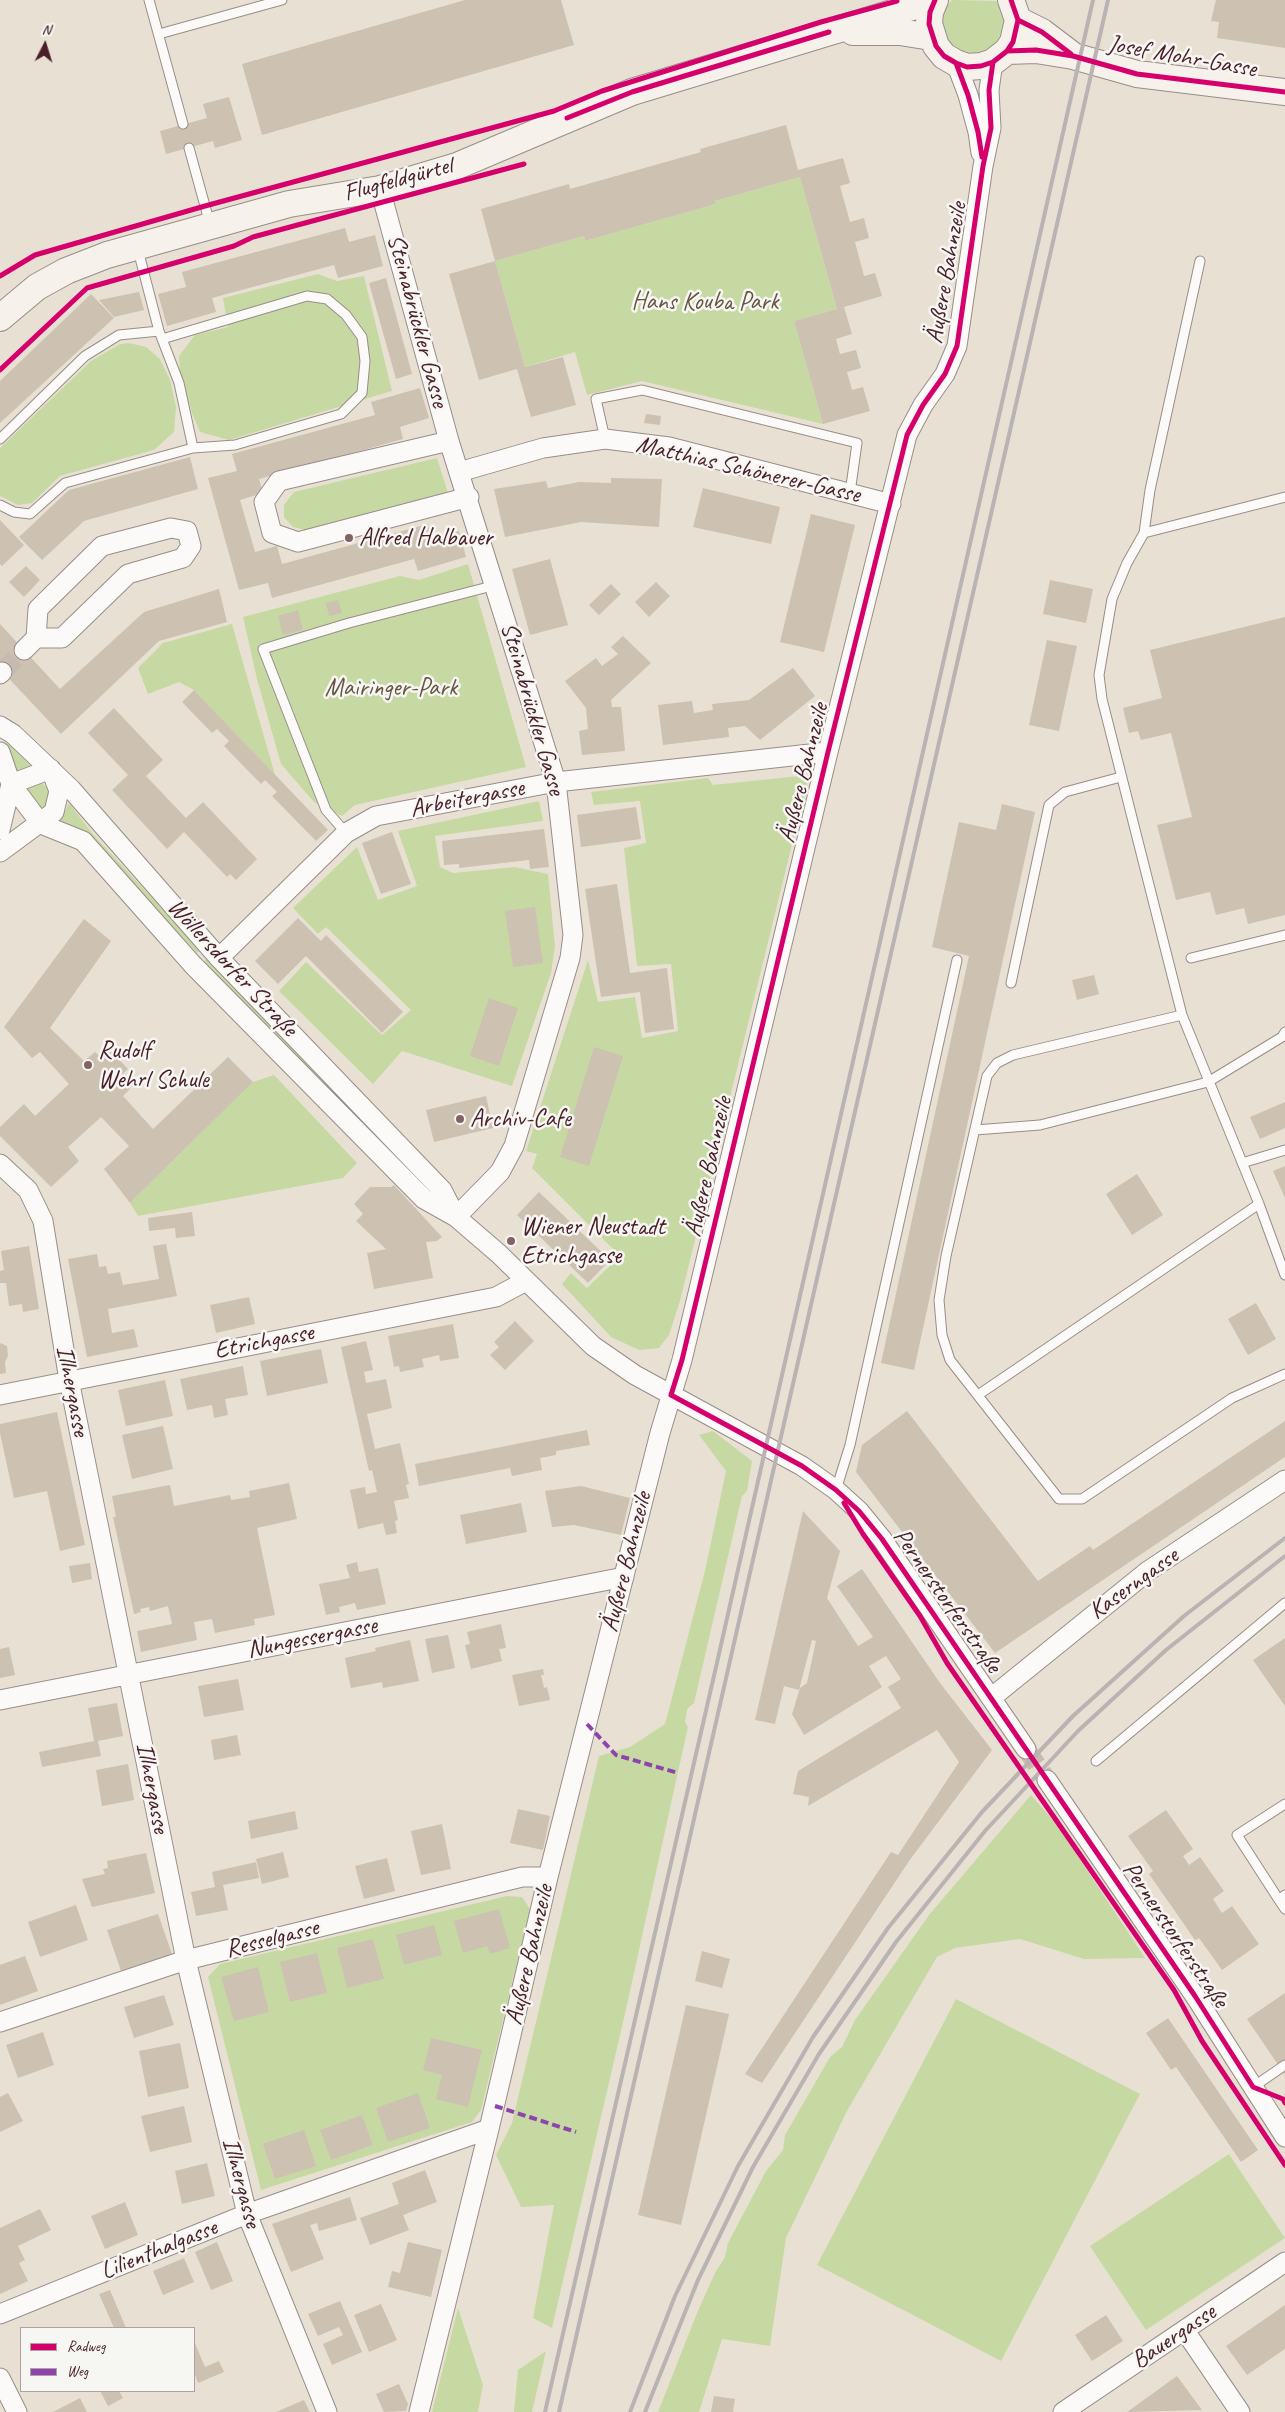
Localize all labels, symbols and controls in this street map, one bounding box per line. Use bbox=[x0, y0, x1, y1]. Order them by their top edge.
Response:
north arrow bbox=[20, 20, 70, 70]
text: N bbox=[41, 21, 51, 38]
street label: Josef Mohr-Gasse bbox=[1106, 29, 1258, 85]
street label: Flugfeldgürtel bbox=[340, 151, 456, 209]
street label: Äußere Bahnzeile bbox=[920, 200, 974, 346]
street label: Steinabrückler Gasse bbox=[379, 231, 455, 411]
park label: Hans Kouba Park bbox=[632, 287, 778, 317]
street label: Matthias Schönerer-Gasse bbox=[633, 430, 863, 510]
place label: Alfred Halbauer bbox=[359, 523, 493, 553]
marker: Alfred Halbauer bbox=[343, 532, 355, 544]
street label: Steinabrückler Gasse bbox=[493, 619, 571, 799]
park label: Mairinger-Park bbox=[325, 673, 457, 703]
street label: Äußere Bahnzeile bbox=[772, 700, 836, 846]
street label: Arbeitergasse bbox=[408, 773, 526, 825]
street label: Wöllersdorfer Straße bbox=[160, 893, 304, 1043]
place label: Rudolf Wehrl Schule bbox=[98, 1036, 209, 1095]
marker: Rudolf Wehrl Schule bbox=[82, 1059, 94, 1071]
street label: Äußere Bahnzeile bbox=[678, 1094, 740, 1240]
place label: Archiv-Cafe bbox=[470, 1104, 571, 1134]
marker: Archiv-Cafe bbox=[454, 1113, 466, 1125]
place label: Wiener Neustadt Etrichgasse bbox=[521, 1212, 665, 1271]
marker: Wiener Neustadt Etrichgasse bbox=[505, 1235, 517, 1247]
street label: Etrichgasse bbox=[212, 1318, 316, 1366]
street label: Illnergasse bbox=[49, 1343, 95, 1439]
street label: Äußere Bahnzeile bbox=[595, 1489, 659, 1635]
street label: Pernerstorferstraße bbox=[886, 1523, 1008, 1679]
street label: Kaserngasse bbox=[1083, 1541, 1185, 1627]
street label: Nungessergasse bbox=[245, 1611, 379, 1665]
street label: Illnergasse bbox=[129, 1740, 175, 1836]
street label: Pernerstorferstraße bbox=[1115, 1856, 1235, 2014]
street label: Äußere Bahnzeile bbox=[499, 1882, 561, 2028]
street label: Resselgasse bbox=[222, 1913, 322, 1965]
street label: Illnergasse bbox=[215, 2135, 267, 2231]
street label: Lilienthalgasse bbox=[96, 2213, 222, 2287]
street label: Bauergasse bbox=[1126, 2298, 1222, 2376]
legend bbox=[20, 2327, 195, 2392]
text: Radweg bbox=[67, 2337, 105, 2356]
text: Weg bbox=[67, 2362, 88, 2381]

